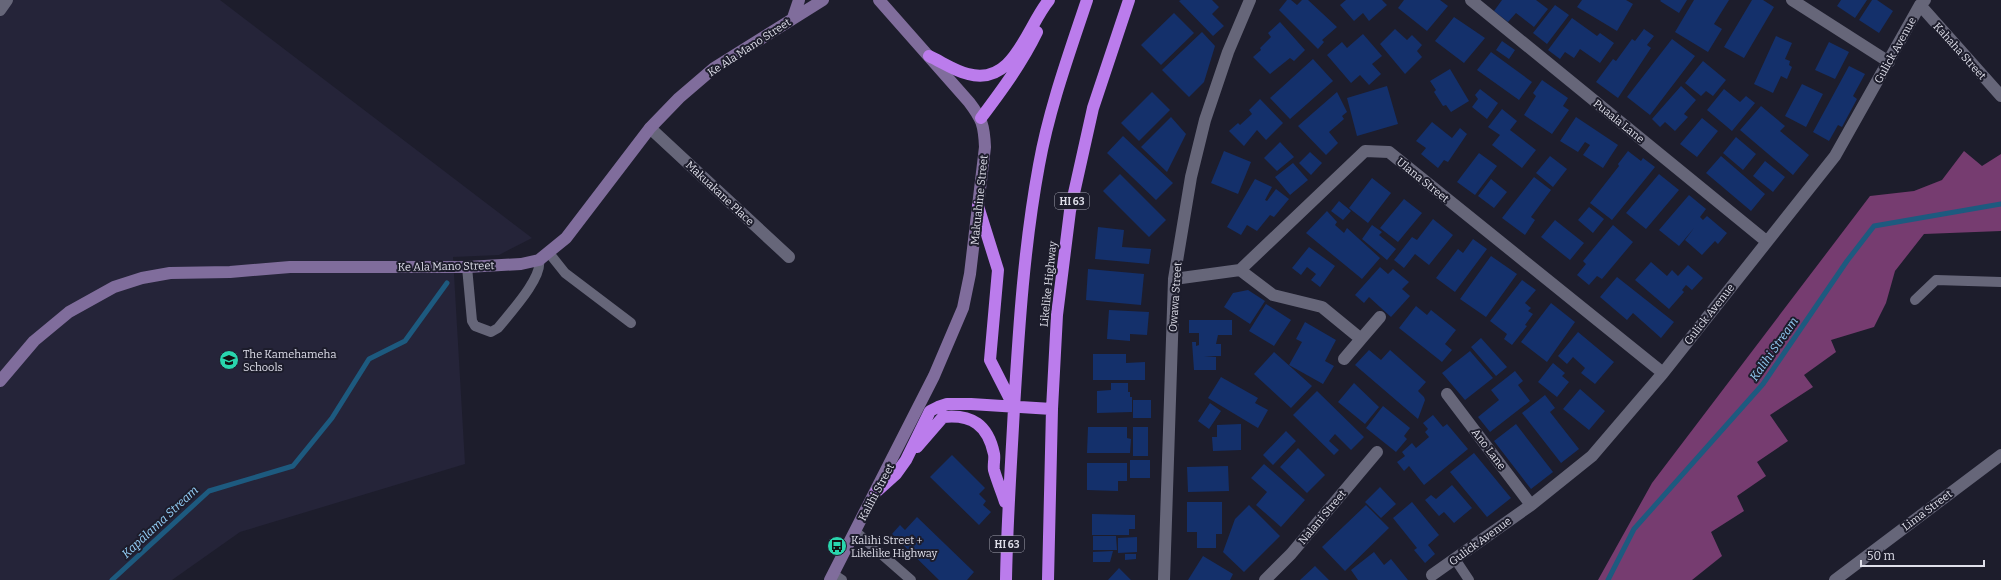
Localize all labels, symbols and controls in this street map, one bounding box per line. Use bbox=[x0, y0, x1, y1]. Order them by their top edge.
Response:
street label: Gulick Avenue bbox=[1872, 15, 1919, 86]
street label: Ke Ala Mano Street bbox=[705, 16, 793, 79]
street label: Kahaha Street bbox=[1931, 20, 1989, 83]
street label: Puaala Lane bbox=[1591, 97, 1647, 146]
street label: Makuahine Street bbox=[968, 154, 991, 246]
street label: Ulana Street bbox=[1394, 155, 1451, 205]
street label: Makuakane Place bbox=[683, 158, 756, 228]
road number: HI 63 bbox=[1055, 193, 1089, 209]
street label: Likelike Highway bbox=[1038, 240, 1059, 328]
street label: Ke Ala Mano Street bbox=[398, 259, 494, 274]
street label: Owawa Street bbox=[1167, 262, 1184, 332]
street label: Gulick Avenue bbox=[1682, 281, 1737, 347]
water label: Kalihi Stream bbox=[1747, 314, 1801, 383]
place label: The Kamehameha Schools bbox=[243, 348, 336, 374]
school or university icon: The Kamehameha Schools bbox=[218, 349, 240, 371]
street label: Ano Lane bbox=[1469, 426, 1508, 472]
street label: Kalihi Street bbox=[856, 461, 897, 523]
water label: Kapālama Stream bbox=[119, 483, 201, 561]
street label: Nalani Street bbox=[1296, 487, 1349, 547]
street label: Lima Street bbox=[1900, 487, 1955, 533]
street label: Gulick Avenue bbox=[1447, 514, 1514, 568]
place label: Kalihi Street + Likelike Highway bbox=[851, 534, 937, 560]
bus stop icon: Kalihi Street + Likelike Highway bbox=[826, 535, 848, 557]
road number: HI 63 bbox=[990, 536, 1024, 552]
scale bar bbox=[1861, 542, 1984, 568]
text: 50 m bbox=[1867, 549, 1896, 563]

